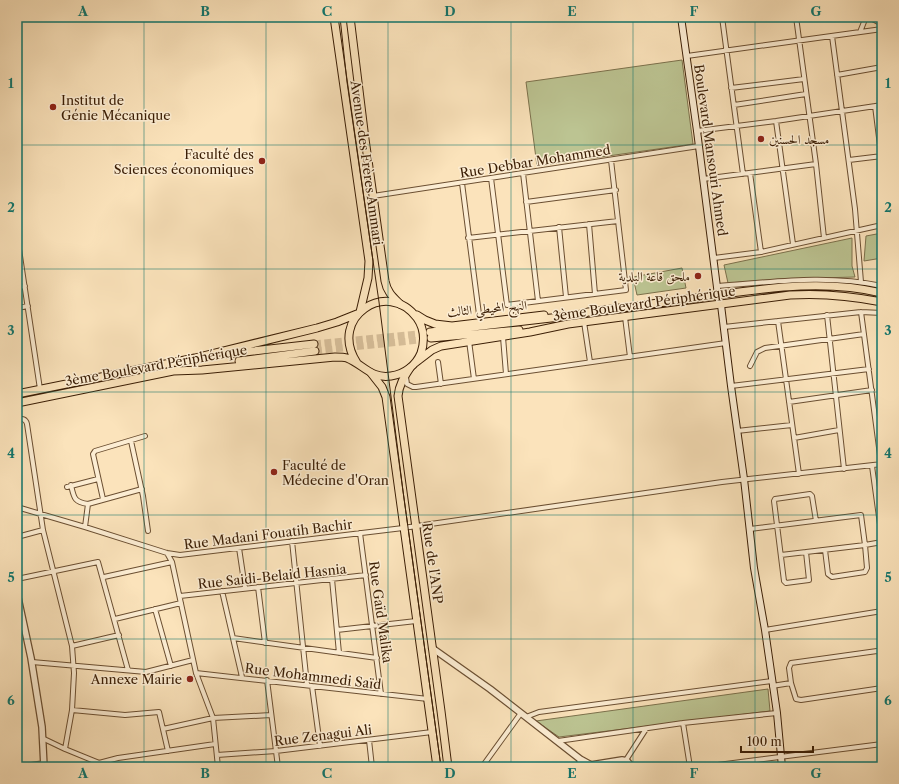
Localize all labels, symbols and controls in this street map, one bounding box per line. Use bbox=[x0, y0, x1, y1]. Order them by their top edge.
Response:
text: A bbox=[77, 3, 89, 19]
text: B bbox=[200, 3, 210, 19]
text: C bbox=[322, 3, 332, 19]
text: D bbox=[444, 3, 456, 19]
text: E bbox=[567, 3, 577, 19]
text: F bbox=[690, 3, 699, 19]
text: G bbox=[810, 3, 822, 19]
street label: Boulevard Mansouri Ahmed bbox=[691, 63, 731, 237]
text: 1 bbox=[8, 75, 14, 91]
text: 1 bbox=[885, 75, 891, 91]
street label: Avenue des Frères Ammari bbox=[347, 79, 386, 246]
place label: Institut de Génie Mécanique bbox=[61, 92, 171, 123]
marker: Institut de Génie Mécanique bbox=[48, 102, 58, 112]
place label: مسجد الحسنين bbox=[769, 131, 829, 147]
marker: مسجد الحسنين bbox=[756, 134, 766, 144]
street label: Rue Debbar Mohammed bbox=[458, 141, 612, 181]
place label: Faculté des Sciences économiques bbox=[114, 146, 254, 177]
marker: Faculté des Sciences économiques bbox=[257, 156, 267, 166]
text: 2 bbox=[7, 199, 15, 215]
text: 2 bbox=[884, 199, 892, 215]
place label: ملحق قاعة البلدية bbox=[618, 268, 690, 285]
marker: ملحق قاعة البلدية bbox=[693, 271, 703, 281]
street label: 3ème Boulevard Périphérique bbox=[552, 282, 736, 324]
street label: النهج المحيطي الثالث bbox=[446, 297, 528, 324]
text: 3 bbox=[7, 322, 15, 338]
text: 3 bbox=[884, 322, 892, 338]
street label: 3ème Boulevard Périphérique bbox=[64, 341, 248, 389]
text: 4 bbox=[7, 445, 15, 461]
text: 4 bbox=[884, 445, 892, 461]
place label: Faculté de Médecine d'Oran bbox=[282, 457, 389, 488]
marker: Faculté de Médecine d'Oran bbox=[269, 467, 279, 477]
street label: Rue Madani Fouatih Bachir bbox=[183, 516, 354, 552]
street label: Rue de l'ANP bbox=[419, 521, 447, 605]
street label: Rue Saidi-Belaid Hasnia bbox=[197, 560, 347, 592]
street label: Rue Gaïd Malika bbox=[366, 560, 396, 664]
text: 5 bbox=[7, 569, 15, 585]
text: 5 bbox=[884, 569, 892, 585]
street label: Rue Mohammedi Saïd bbox=[244, 660, 382, 692]
place label: Annexe Mairie bbox=[90, 671, 182, 687]
marker: Annexe Mairie bbox=[185, 674, 195, 684]
text: 6 bbox=[7, 692, 15, 708]
text: 6 bbox=[884, 692, 892, 708]
street label: Rue Zenagui Ali bbox=[273, 721, 373, 749]
scale bar bbox=[741, 728, 813, 754]
text: 100 m bbox=[747, 734, 782, 749]
text: A bbox=[77, 765, 89, 781]
text: B bbox=[200, 765, 210, 781]
text: C bbox=[322, 765, 332, 781]
text: D bbox=[444, 765, 456, 781]
text: E bbox=[567, 765, 577, 781]
text: F bbox=[690, 765, 699, 781]
text: G bbox=[810, 765, 822, 781]

